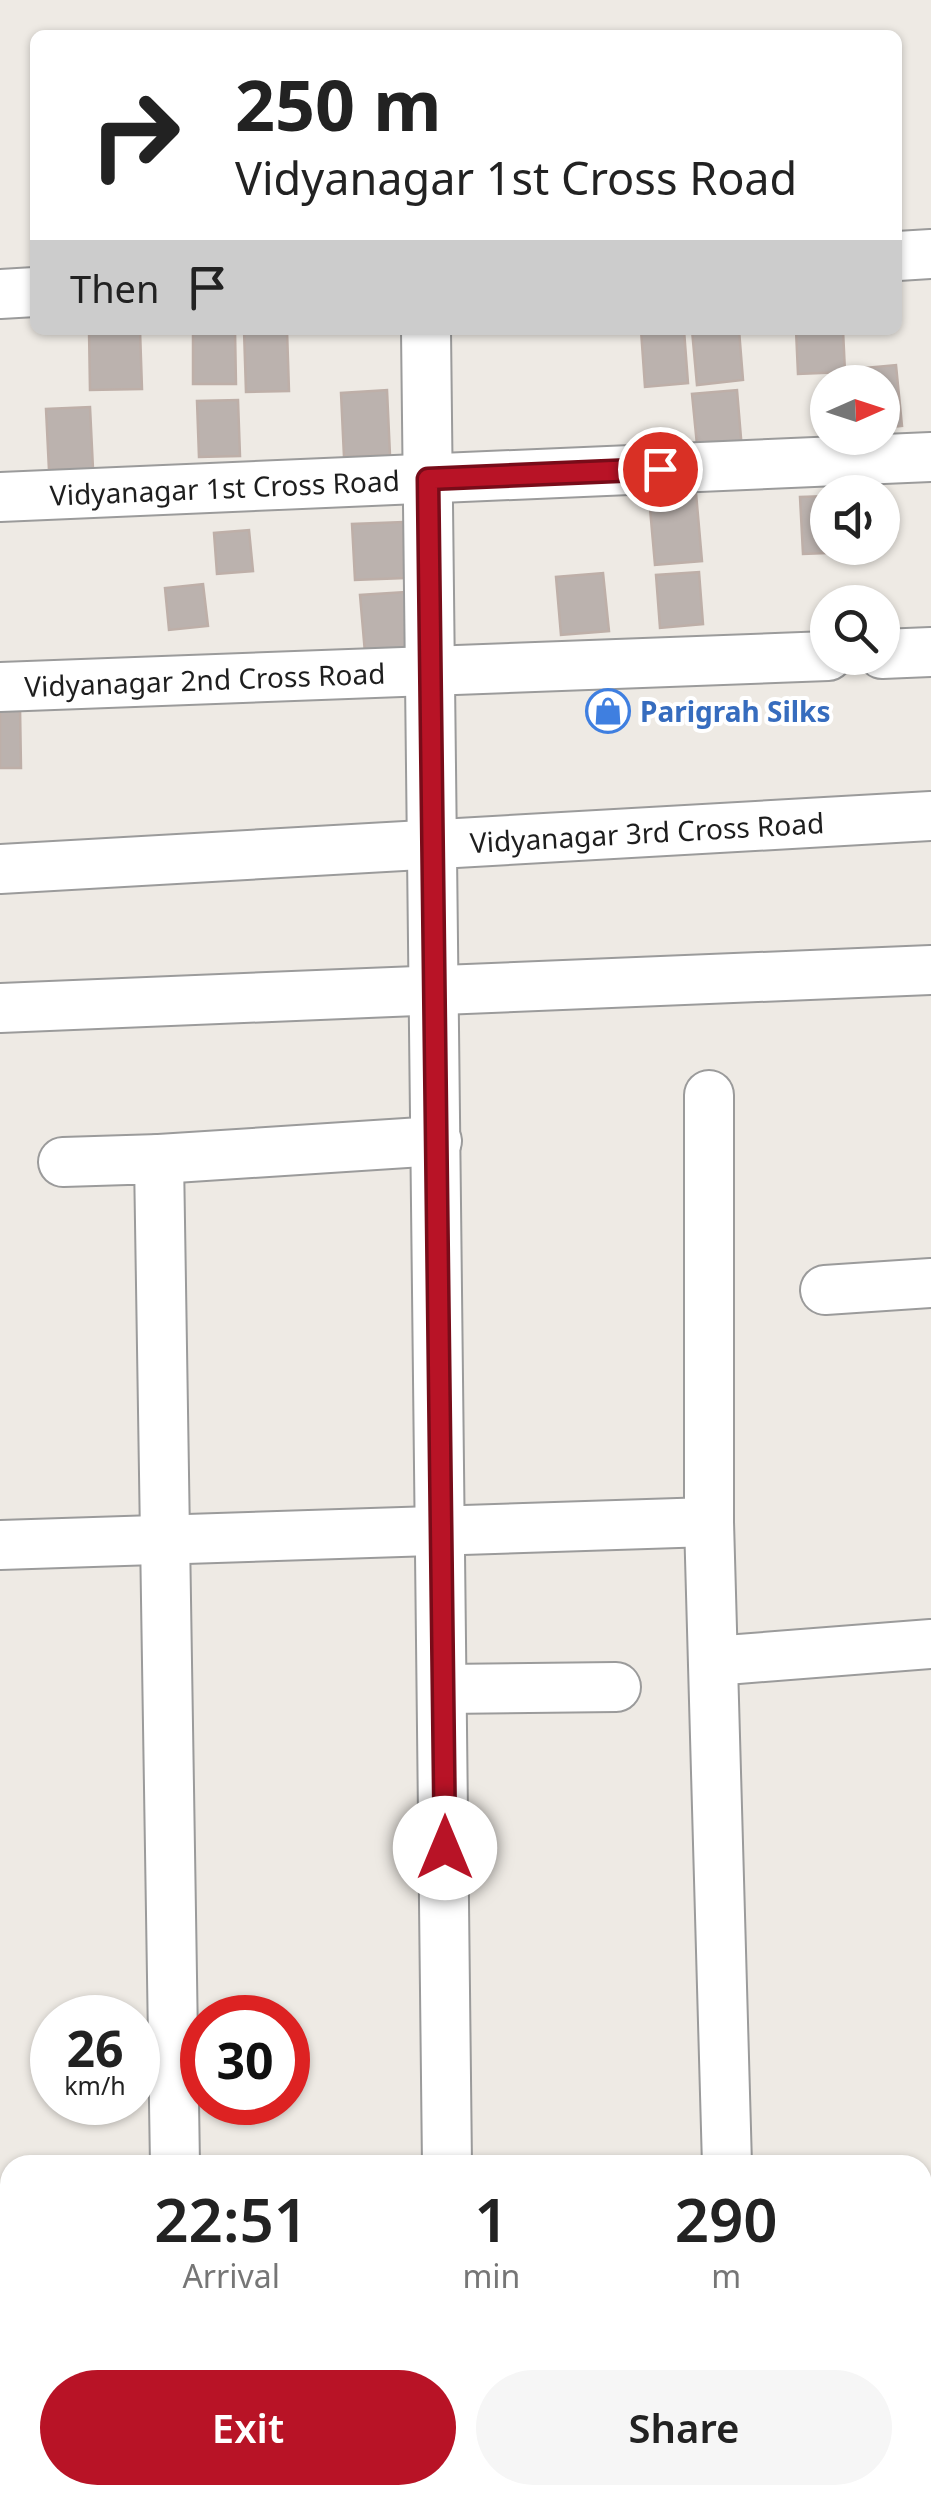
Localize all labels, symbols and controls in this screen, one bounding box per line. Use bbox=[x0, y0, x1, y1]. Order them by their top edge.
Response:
text: 250 m bbox=[235, 56, 442, 152]
icon: right bbox=[70, 70, 200, 200]
text: Vidyanagar 1st Cross Road bbox=[235, 147, 797, 208]
icon: arrive bbox=[180, 260, 235, 315]
text: Then bbox=[70, 262, 160, 314]
north arrow bbox=[810, 365, 900, 455]
map controls bbox=[810, 365, 900, 675]
pin bbox=[618, 427, 703, 512]
icon: arrive bbox=[633, 442, 688, 497]
street label: Vidyanagar 1st Cross Road bbox=[49, 461, 400, 514]
button: sound bbox=[810, 475, 900, 565]
button: search bbox=[810, 585, 900, 675]
street label: Vidyanagar 2nd Cross Road bbox=[24, 654, 386, 705]
shop icon: Parigrah Silks bbox=[585, 688, 631, 734]
place label: Parigrah Silks bbox=[640, 692, 831, 730]
street label: Vidyanagar 3rd Cross Road bbox=[469, 803, 825, 861]
position arrow bbox=[393, 1796, 497, 1900]
speed limit sign: 30 bbox=[180, 1995, 310, 2125]
text: 26 bbox=[66, 2014, 124, 2082]
text: km/h bbox=[64, 2068, 126, 2102]
text: 22:51 bbox=[154, 2178, 308, 2260]
text: 1 bbox=[474, 2178, 509, 2260]
text: 290 bbox=[675, 2178, 778, 2260]
text: Arrival bbox=[182, 2254, 280, 2297]
text: min bbox=[462, 2254, 520, 2297]
text: m bbox=[711, 2254, 741, 2297]
button: Exit bbox=[40, 2370, 456, 2485]
button: Share bbox=[476, 2370, 892, 2485]

